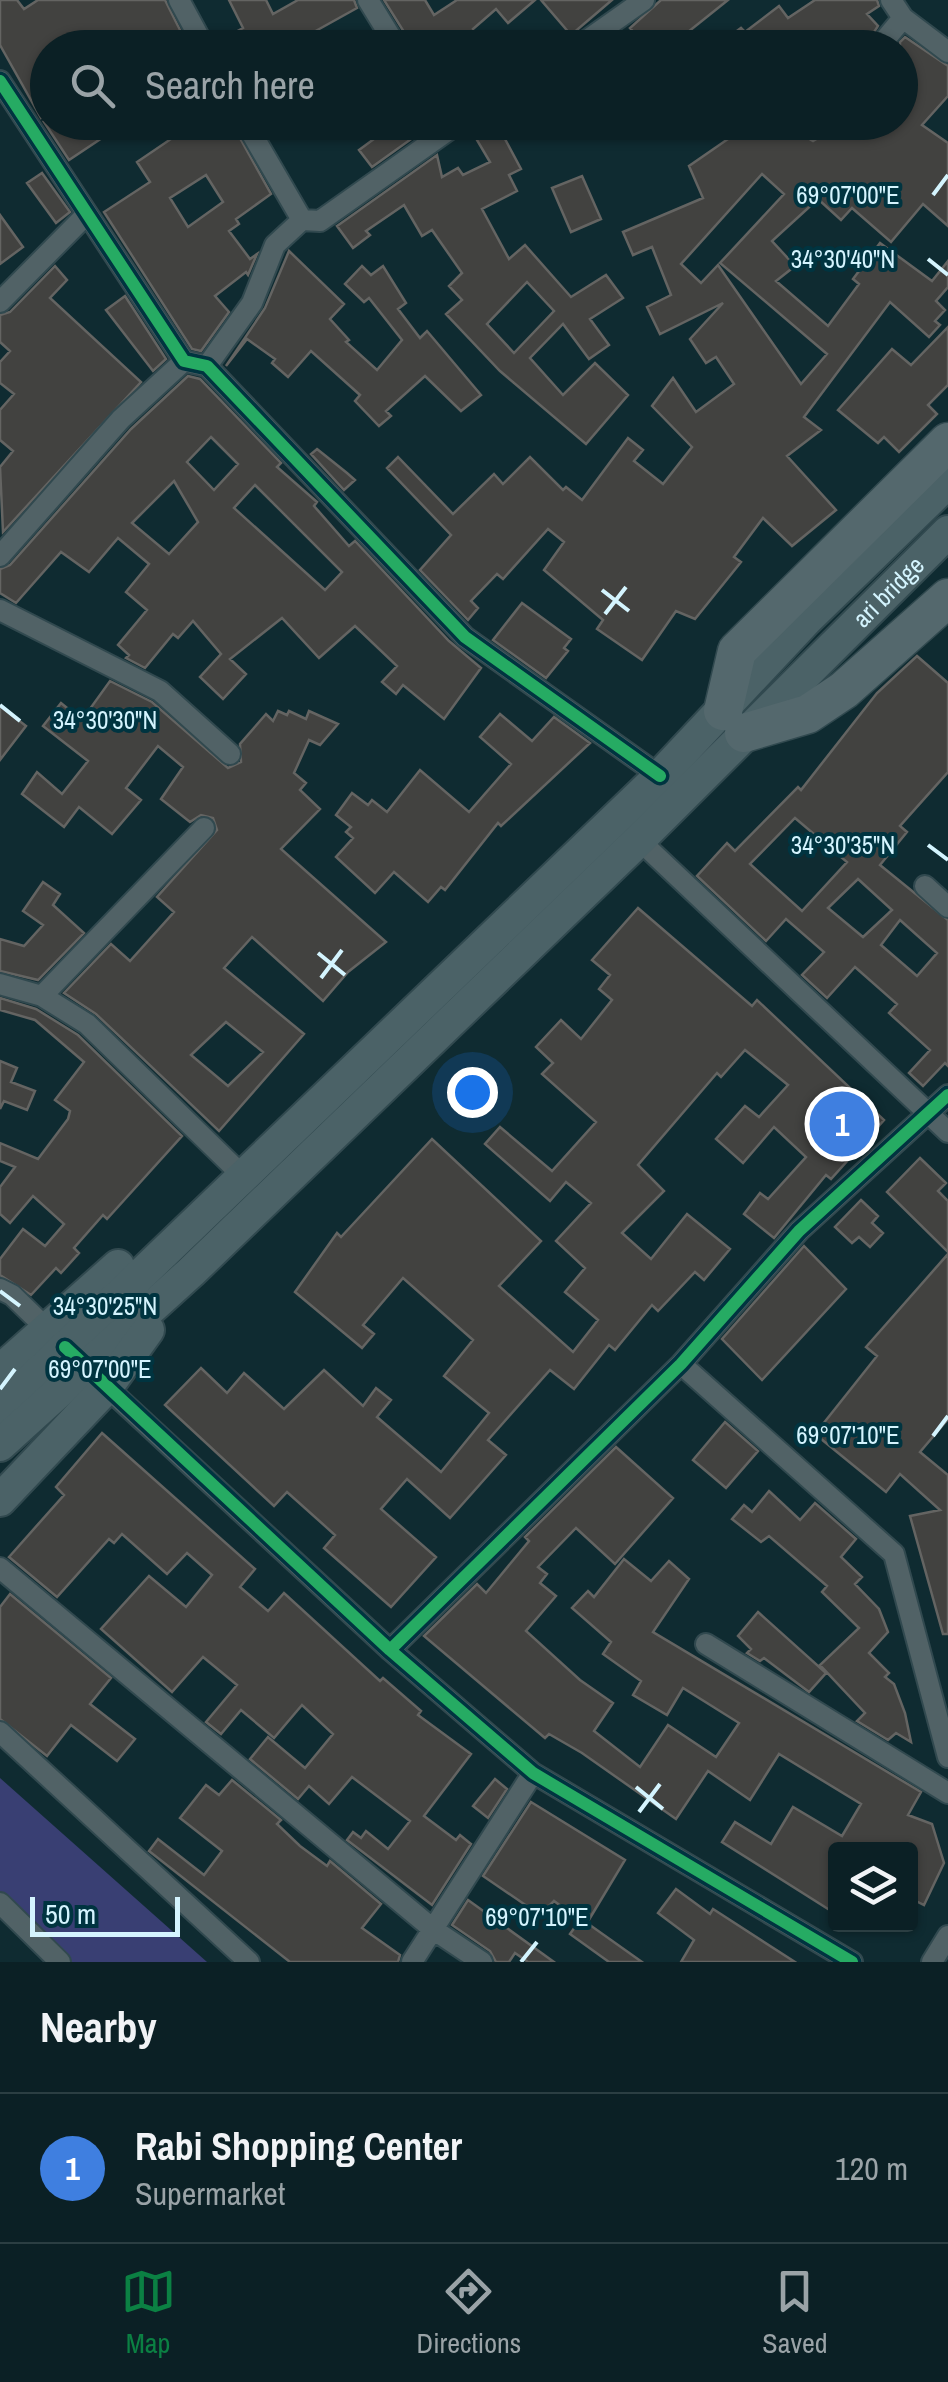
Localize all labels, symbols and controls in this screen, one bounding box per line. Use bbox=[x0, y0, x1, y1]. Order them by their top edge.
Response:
search box bbox=[30, 30, 918, 140]
icon: search bbox=[65, 58, 120, 113]
text: Search here bbox=[145, 60, 315, 111]
text: 69°07'00"E bbox=[796, 178, 900, 212]
text: 34°30'40"N bbox=[791, 242, 895, 276]
street label: ari bridge bbox=[845, 549, 931, 635]
text: 34°30'30"N bbox=[53, 703, 157, 737]
text: 34°30'35"N bbox=[791, 828, 895, 862]
your location bbox=[447, 1067, 498, 1118]
pin: 1 bbox=[810, 1086, 874, 1162]
text: 34°30'25"N bbox=[53, 1289, 157, 1323]
text: 69°07'00"E bbox=[48, 1352, 152, 1386]
text: 69°07'10"E bbox=[796, 1418, 900, 1452]
map controls bbox=[828, 1842, 918, 1932]
button: layers bbox=[828, 1842, 918, 1932]
scale bar bbox=[30, 1892, 180, 1936]
text: 50 m bbox=[45, 1895, 96, 1933]
text: 69°07'10"E bbox=[485, 1900, 589, 1934]
text: Nearby bbox=[40, 1999, 157, 2055]
text: Rabi Shopping Center bbox=[135, 2121, 462, 2172]
text: 1 bbox=[65, 2147, 80, 2190]
text: 120 m bbox=[835, 2147, 908, 2190]
text: Supermarket bbox=[135, 2172, 285, 2215]
tab: Map bbox=[121, 2264, 176, 2362]
tab: Directions bbox=[417, 2264, 521, 2362]
tab: Saved bbox=[762, 2264, 827, 2362]

